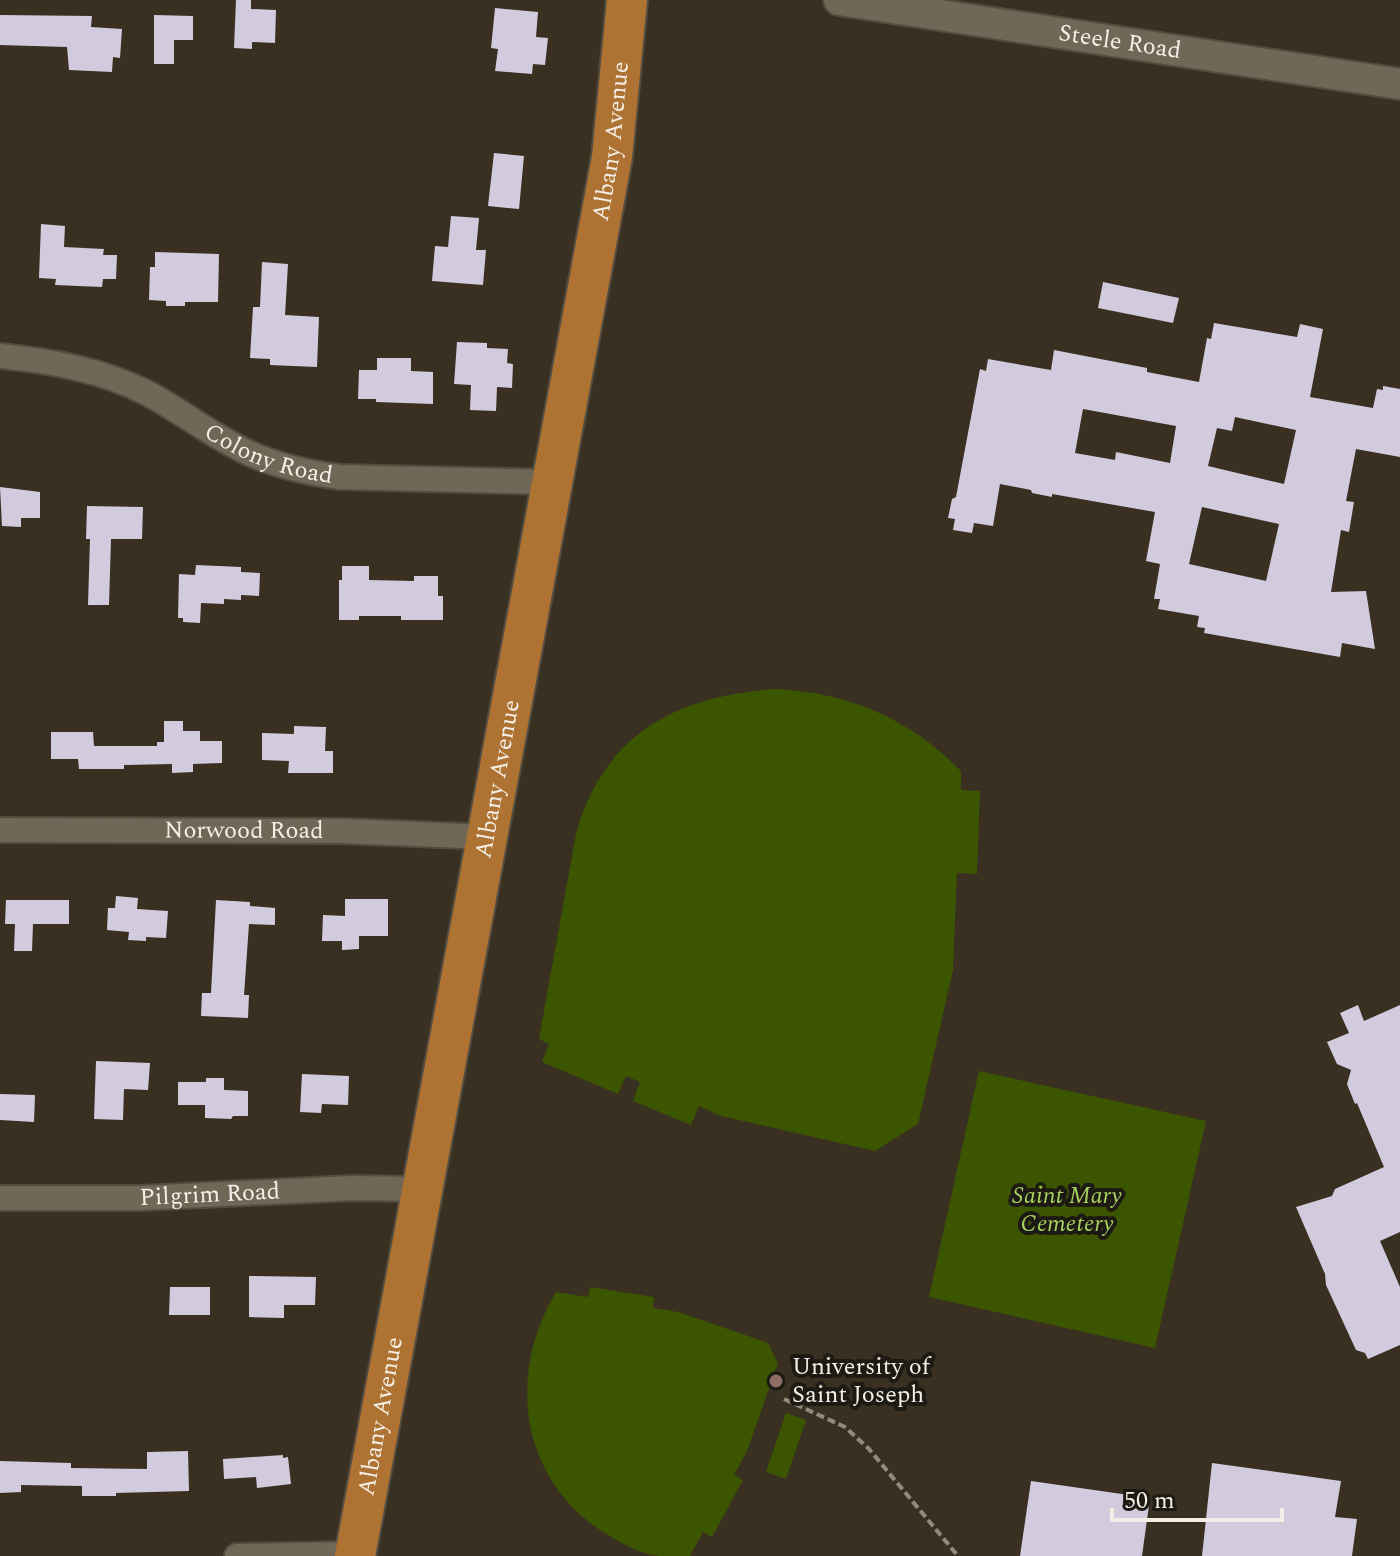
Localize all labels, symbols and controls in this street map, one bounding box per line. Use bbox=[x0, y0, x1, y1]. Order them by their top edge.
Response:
street label: Steele Road bbox=[1056, 15, 1184, 69]
street label: Albany Avenue bbox=[583, 60, 639, 224]
street label: Colony Road bbox=[197, 414, 335, 494]
street label: Albany Avenue bbox=[466, 697, 530, 861]
street label: Norwood Road bbox=[164, 812, 324, 849]
street label: Pilgrim Road bbox=[139, 1173, 281, 1216]
park label: Saint Mary Cemetery bbox=[1012, 1178, 1122, 1242]
street label: Albany Avenue bbox=[348, 1334, 413, 1499]
place label: University of Saint Joseph bbox=[792, 1349, 932, 1413]
marker: University of Saint Joseph bbox=[767, 1372, 785, 1390]
scale bar bbox=[1112, 1472, 1282, 1522]
text: 50 m bbox=[1124, 1483, 1175, 1519]

